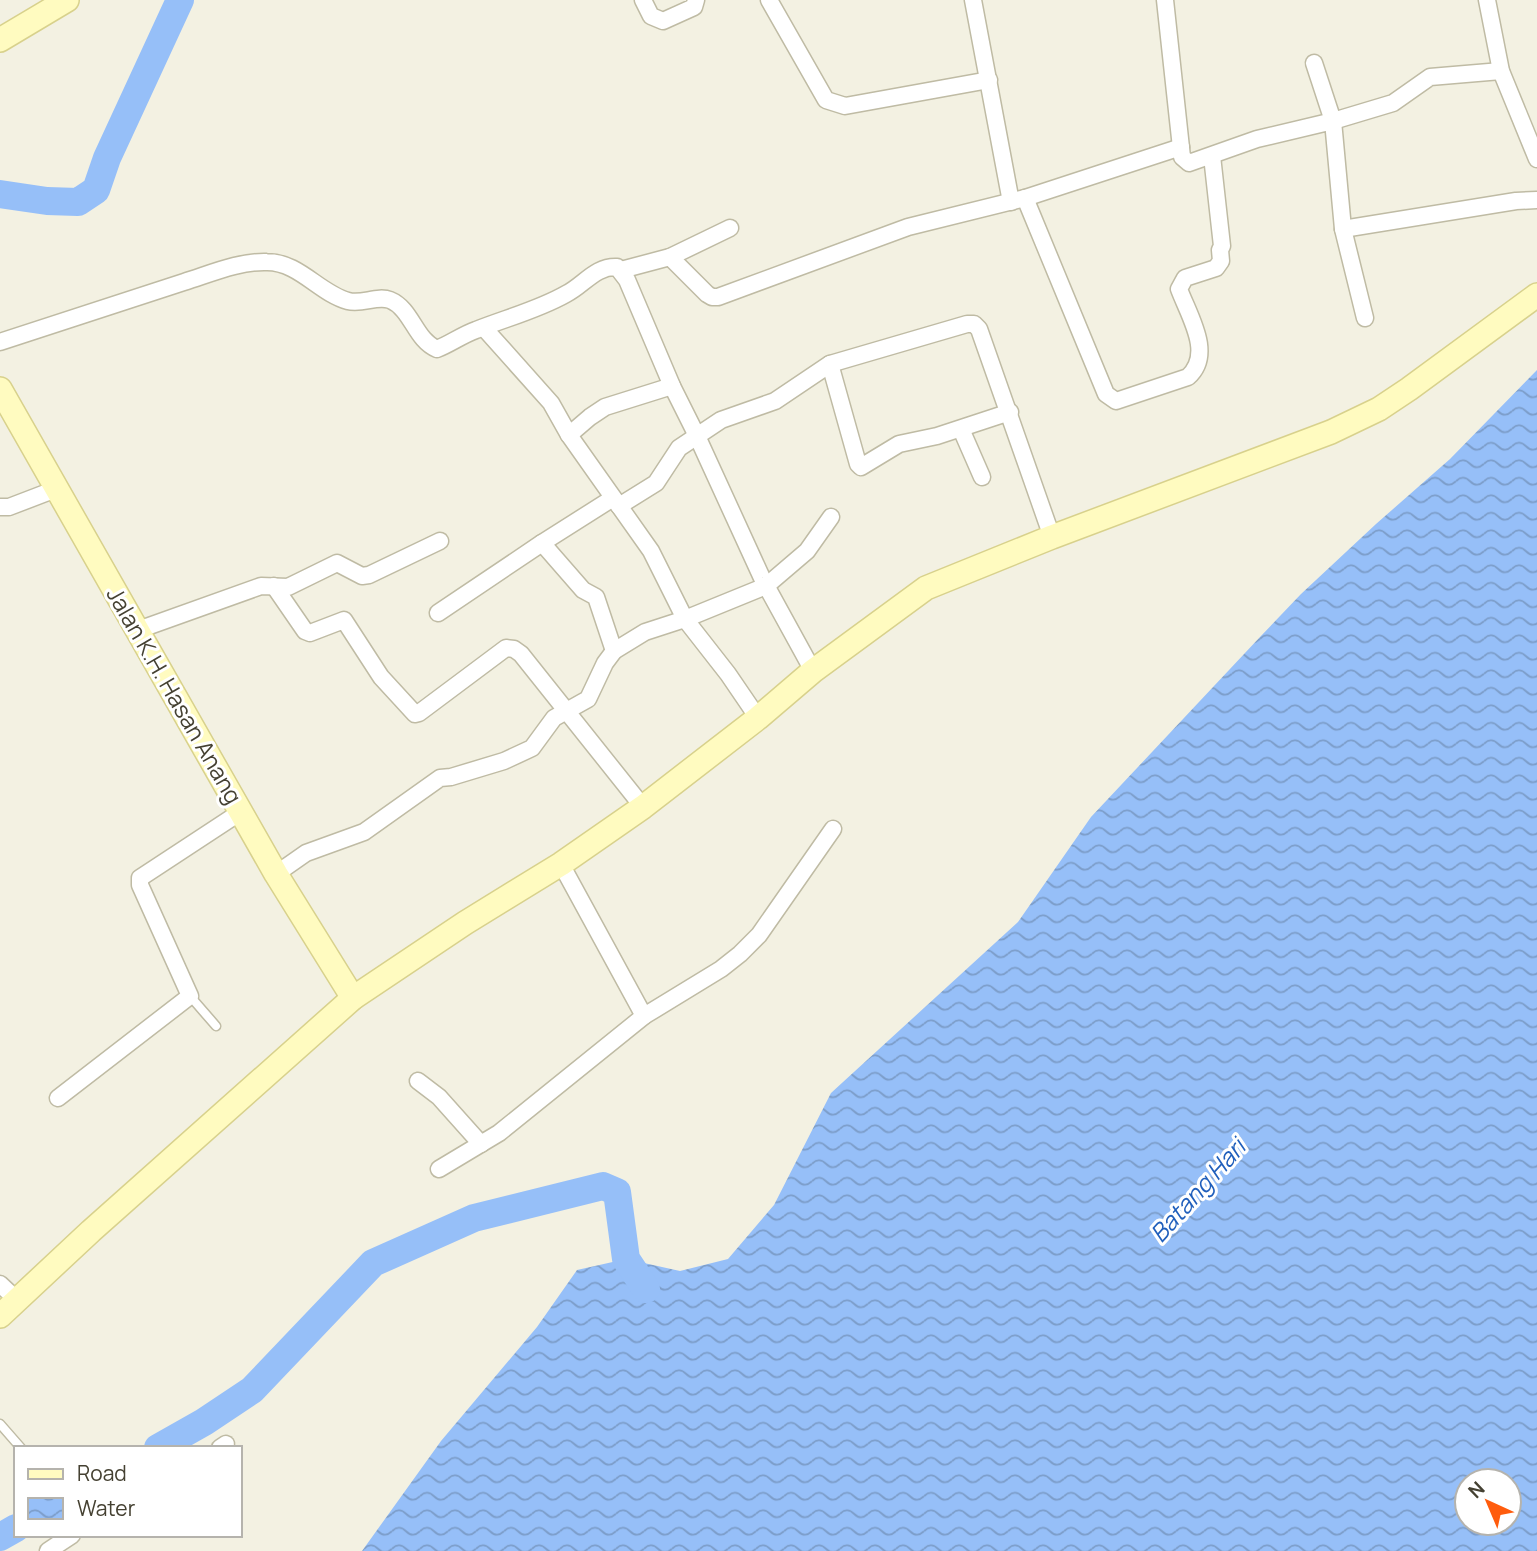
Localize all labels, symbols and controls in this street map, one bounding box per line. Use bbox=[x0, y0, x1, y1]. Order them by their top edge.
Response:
street label: Jalan K.H. Hasan Anang bbox=[100, 581, 250, 809]
water label: Batang Hari bbox=[1142, 1129, 1254, 1249]
legend bbox=[14, 1446, 242, 1537]
text: Road bbox=[77, 1459, 127, 1487]
north arrow bbox=[1453, 1467, 1523, 1537]
text: N bbox=[1462, 1476, 1490, 1504]
text: Water bbox=[77, 1494, 136, 1522]

